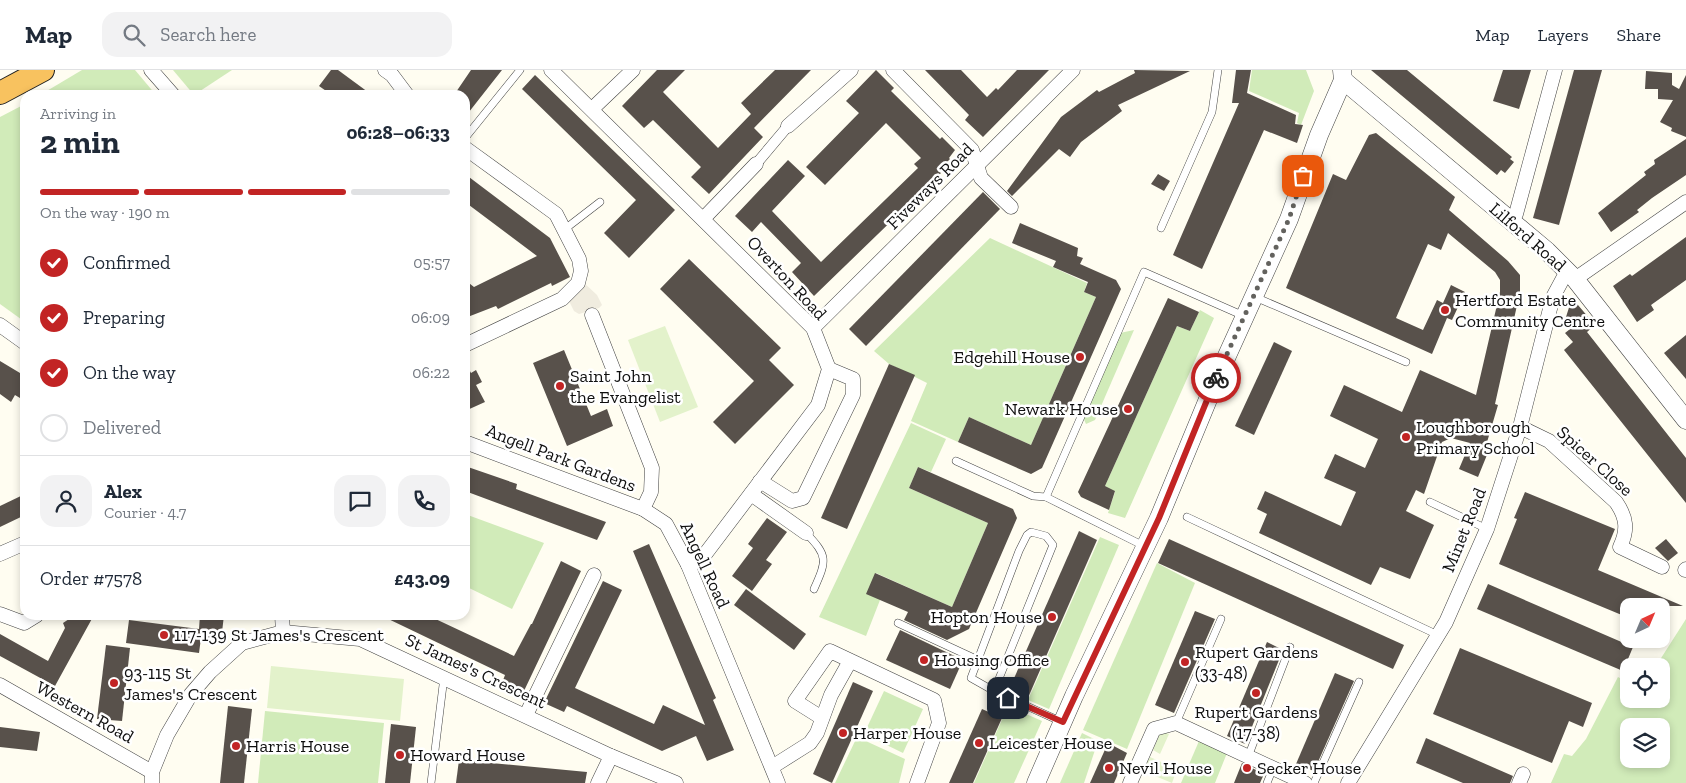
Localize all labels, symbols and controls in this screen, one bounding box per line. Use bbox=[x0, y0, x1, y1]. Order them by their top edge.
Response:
search box bbox=[102, 12, 452, 57]
text: Map bbox=[25, 20, 72, 49]
icon: search bbox=[120, 21, 148, 49]
text: Search here bbox=[160, 23, 257, 46]
text: Map bbox=[1475, 24, 1510, 46]
text: Layers bbox=[1538, 24, 1589, 46]
text: Share bbox=[1617, 24, 1661, 46]
text: Arriving in bbox=[40, 104, 116, 123]
text: 06:28–06:33 bbox=[346, 121, 450, 144]
text: 2 min bbox=[40, 123, 120, 161]
street label: Fiveways Road bbox=[882, 138, 978, 234]
pin bbox=[1282, 155, 1324, 197]
icon: bag bbox=[1289, 162, 1317, 190]
street label: Lilford Road bbox=[1485, 198, 1571, 276]
text: On the way · 190 m bbox=[40, 203, 170, 222]
street label: Overton Road bbox=[742, 231, 832, 325]
icon: check bbox=[40, 249, 68, 277]
text: Confirmed bbox=[83, 251, 170, 274]
text: 05:57 bbox=[413, 253, 450, 272]
place label: Hertford Estate Community Centre bbox=[1455, 289, 1605, 332]
icon: check bbox=[40, 304, 68, 332]
marker: Hertford Estate Community Centre bbox=[1439, 304, 1451, 316]
text: Preparing bbox=[83, 306, 165, 329]
text: 06:09 bbox=[411, 308, 450, 327]
place label: Edgehill House bbox=[954, 346, 1070, 368]
marker: Edgehill House bbox=[1074, 351, 1086, 363]
courier bbox=[1191, 353, 1241, 403]
icon: check bbox=[40, 359, 68, 387]
text: On the way bbox=[83, 361, 176, 384]
text: 06:22 bbox=[412, 363, 450, 382]
icon: bike bbox=[1202, 364, 1230, 392]
place label: Saint John the Evangelist bbox=[570, 365, 681, 408]
marker: Saint John the Evangelist bbox=[554, 380, 566, 392]
place label: Newark House bbox=[1005, 398, 1118, 420]
marker: Newark House bbox=[1122, 403, 1134, 415]
text: Delivered bbox=[83, 416, 161, 439]
place label: Loughborough Primary School bbox=[1416, 416, 1535, 459]
street label: Angell Park Gardens bbox=[483, 419, 639, 497]
street label: Spicer Close bbox=[1552, 421, 1638, 501]
marker: Loughborough Primary School bbox=[1400, 431, 1412, 443]
button: person bbox=[40, 475, 92, 527]
button: chat bbox=[334, 475, 386, 527]
button: phone bbox=[398, 475, 450, 527]
text: Alex bbox=[104, 480, 142, 503]
street label: Minet Road bbox=[1437, 484, 1491, 575]
text: Courier · 4.7 bbox=[104, 503, 186, 522]
street label: Angell Road bbox=[675, 518, 735, 612]
text: Order #7578 bbox=[40, 567, 142, 590]
text: £43.09 bbox=[394, 567, 450, 590]
north arrow bbox=[1620, 598, 1670, 648]
map controls bbox=[1620, 598, 1670, 768]
place label: Hopton House bbox=[931, 606, 1042, 628]
marker: Hopton House bbox=[1046, 611, 1058, 623]
place label: 117-139 St James's Crescent bbox=[174, 624, 384, 646]
marker: 117-139 St James's Crescent bbox=[158, 629, 170, 641]
street label: St James's Crescent bbox=[402, 629, 550, 713]
place label: Rupert Gardens (33-48) bbox=[1195, 641, 1318, 684]
place label: Housing Office bbox=[934, 649, 1049, 671]
marker: Housing Office bbox=[918, 654, 930, 666]
marker: Rupert Gardens (33-48) bbox=[1179, 656, 1191, 668]
button: locate bbox=[1620, 658, 1670, 708]
place label: 93-115 St James's Crescent bbox=[124, 662, 257, 705]
street label: Western Road bbox=[32, 676, 138, 748]
marker: 93-115 St James's Crescent bbox=[108, 677, 120, 689]
pin bbox=[987, 677, 1029, 719]
icon: home bbox=[994, 684, 1022, 712]
marker: Rupert Gardens (17-38) bbox=[1250, 687, 1262, 699]
place label: Rupert Gardens (17-38) bbox=[1194, 701, 1318, 744]
button: layers bbox=[1620, 718, 1670, 768]
place label: Harper House bbox=[853, 722, 961, 744]
marker: Harper House bbox=[837, 727, 849, 739]
place label: Leicester House bbox=[989, 732, 1112, 754]
place label: Harris House bbox=[246, 735, 349, 757]
marker: Leicester House bbox=[973, 737, 985, 749]
marker: Harris House bbox=[230, 740, 242, 752]
place label: Howard House bbox=[410, 744, 525, 766]
marker: Howard House bbox=[394, 749, 406, 761]
place label: Nevil House bbox=[1119, 757, 1212, 779]
place label: Secker House bbox=[1257, 757, 1361, 779]
marker: Nevil House bbox=[1103, 762, 1115, 774]
marker: Secker House bbox=[1241, 762, 1253, 774]

